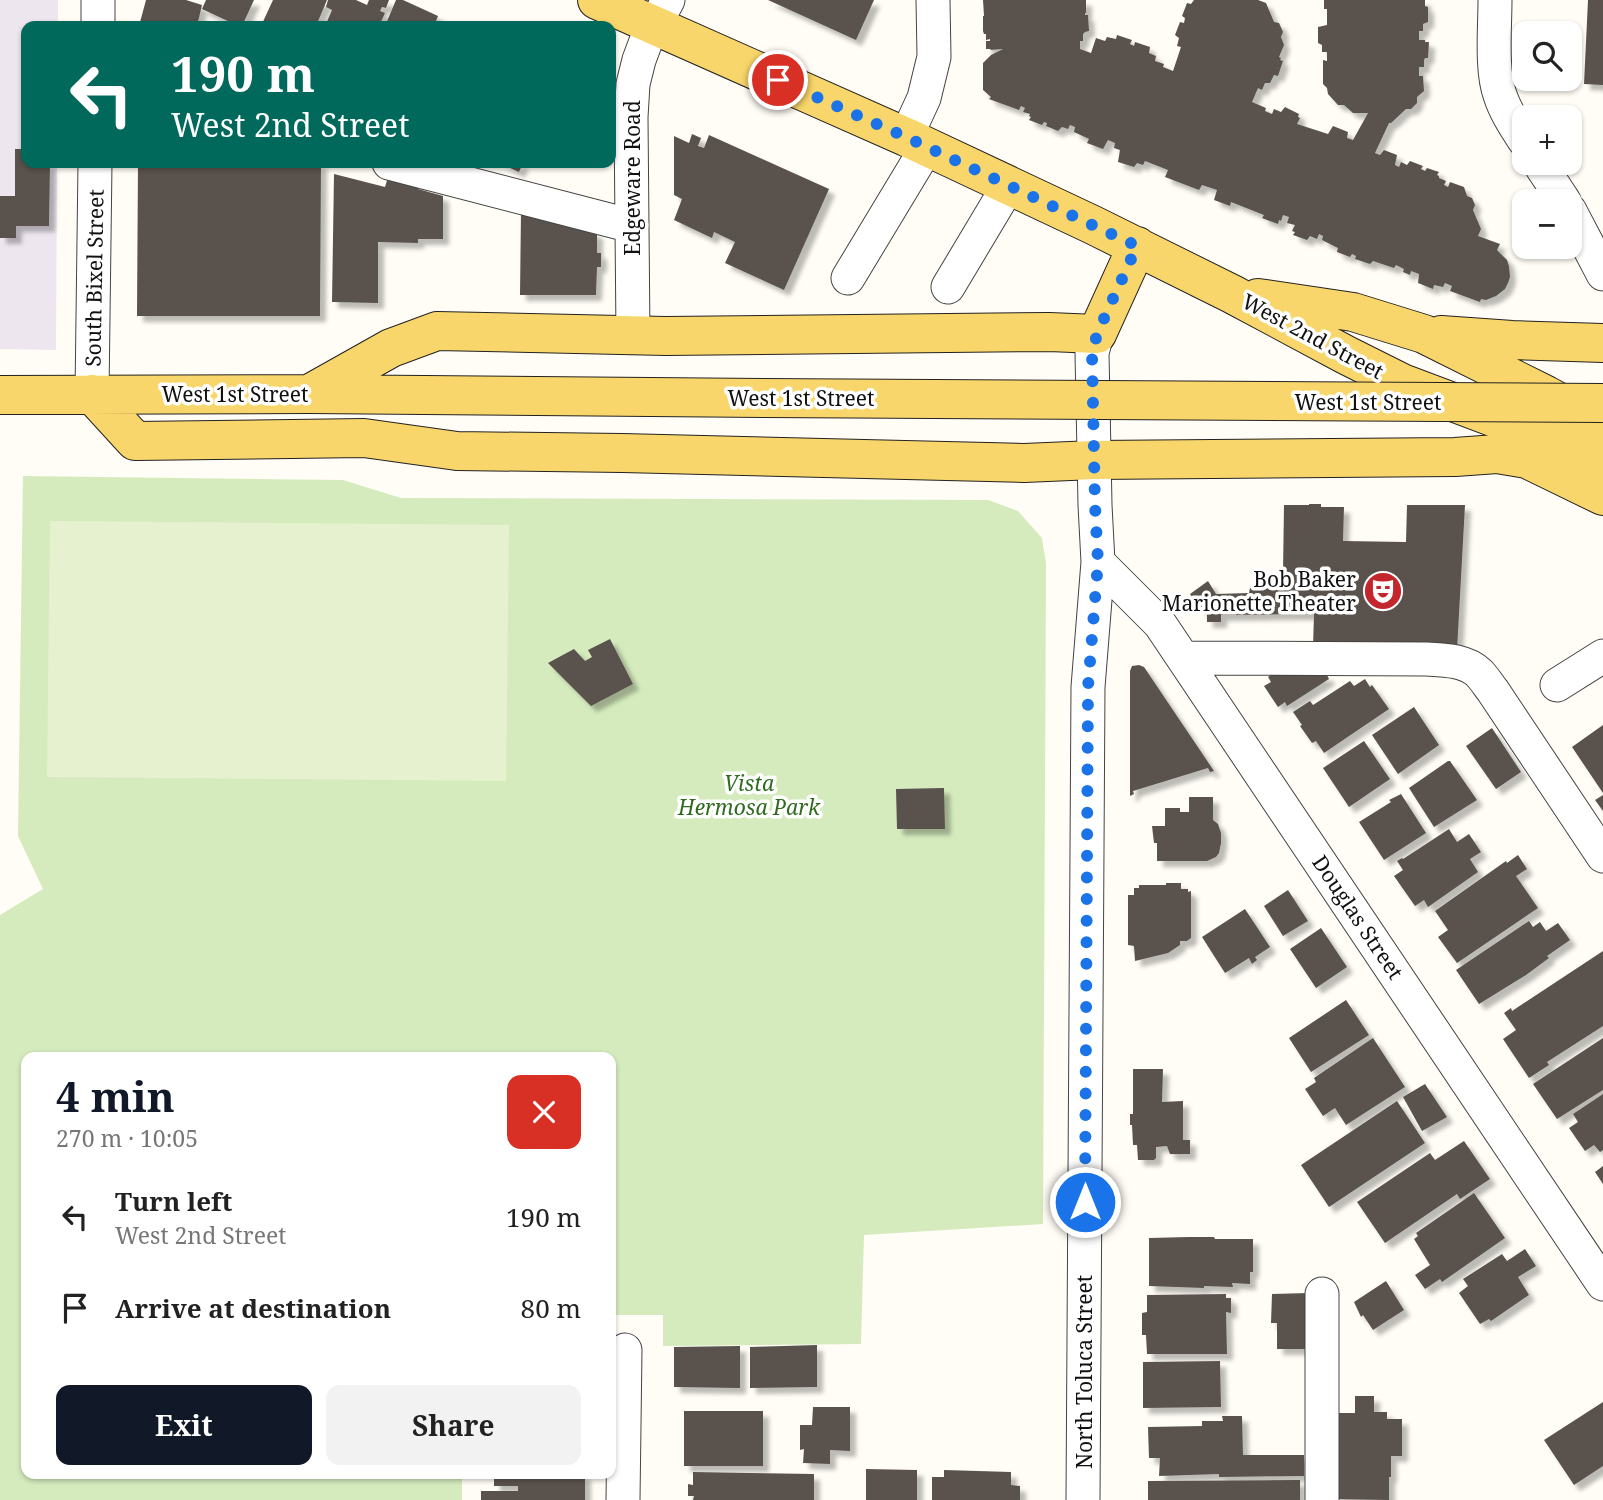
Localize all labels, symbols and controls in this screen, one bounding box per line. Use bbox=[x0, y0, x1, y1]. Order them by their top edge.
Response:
map controls bbox=[1512, 21, 1582, 259]
button: search bbox=[1512, 21, 1582, 91]
text: 190 m bbox=[171, 40, 315, 106]
icon: left bbox=[56, 49, 147, 140]
pin bbox=[748, 50, 808, 110]
icon: arrive bbox=[759, 61, 797, 99]
street label: Edgeware Road bbox=[618, 100, 646, 256]
text: West 2nd Street bbox=[171, 103, 409, 146]
button: + bbox=[1512, 105, 1582, 175]
street label: South Bixel Street bbox=[78, 189, 110, 367]
button: − bbox=[1512, 189, 1582, 259]
street label: West 2nd Street bbox=[1237, 287, 1389, 385]
street label: West 1st Street bbox=[162, 380, 308, 408]
street label: West 1st Street bbox=[728, 384, 874, 412]
street label: West 1st Street bbox=[1295, 388, 1441, 416]
place label: Bob Baker Marionette Theater bbox=[1162, 565, 1356, 617]
theatre icon: Bob Baker Marionette Theater bbox=[1362, 570, 1404, 612]
park label: Vista Hermosa Park bbox=[677, 769, 821, 821]
street label: Douglas Street bbox=[1306, 850, 1410, 984]
text: 4 min bbox=[56, 1067, 175, 1124]
button: close bbox=[507, 1075, 581, 1149]
text: 270 m · 10:05 bbox=[56, 1122, 198, 1154]
position arrow bbox=[1048, 1165, 1122, 1239]
text: Turn left bbox=[115, 1183, 232, 1219]
icon: left bbox=[56, 1198, 94, 1236]
text: 190 m bbox=[506, 1199, 581, 1235]
text: West 2nd Street bbox=[115, 1219, 286, 1251]
street label: North Toluca Street bbox=[1070, 1275, 1098, 1469]
icon: arrive bbox=[56, 1289, 94, 1327]
text: Arrive at destination bbox=[115, 1290, 391, 1326]
text: 80 m bbox=[521, 1290, 581, 1326]
button: Exit bbox=[56, 1385, 312, 1465]
button: Share bbox=[326, 1385, 581, 1465]

